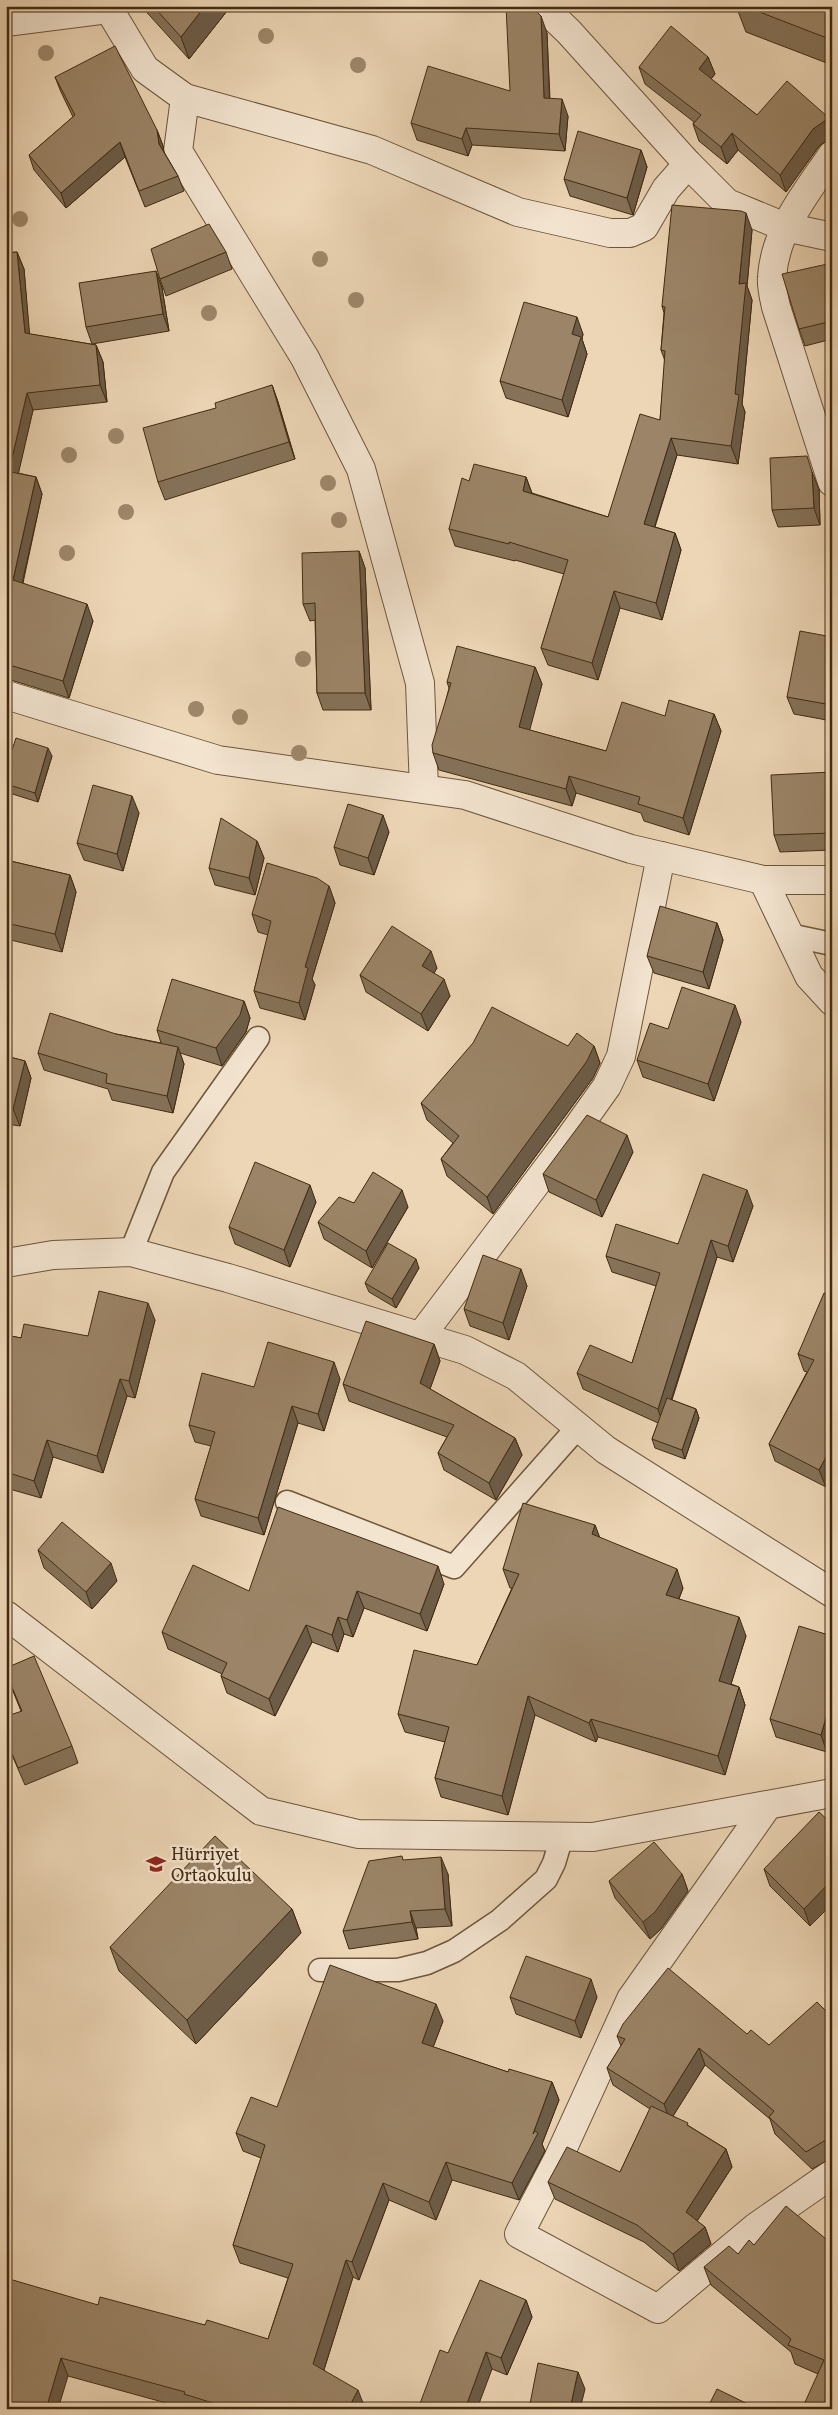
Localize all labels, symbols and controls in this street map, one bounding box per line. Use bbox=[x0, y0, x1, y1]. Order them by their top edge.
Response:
place label: Hürriyet Ortaokulu bbox=[171, 1843, 252, 1889]
school or university icon: Hürriyet Ortaokulu bbox=[145, 1853, 167, 1875]

